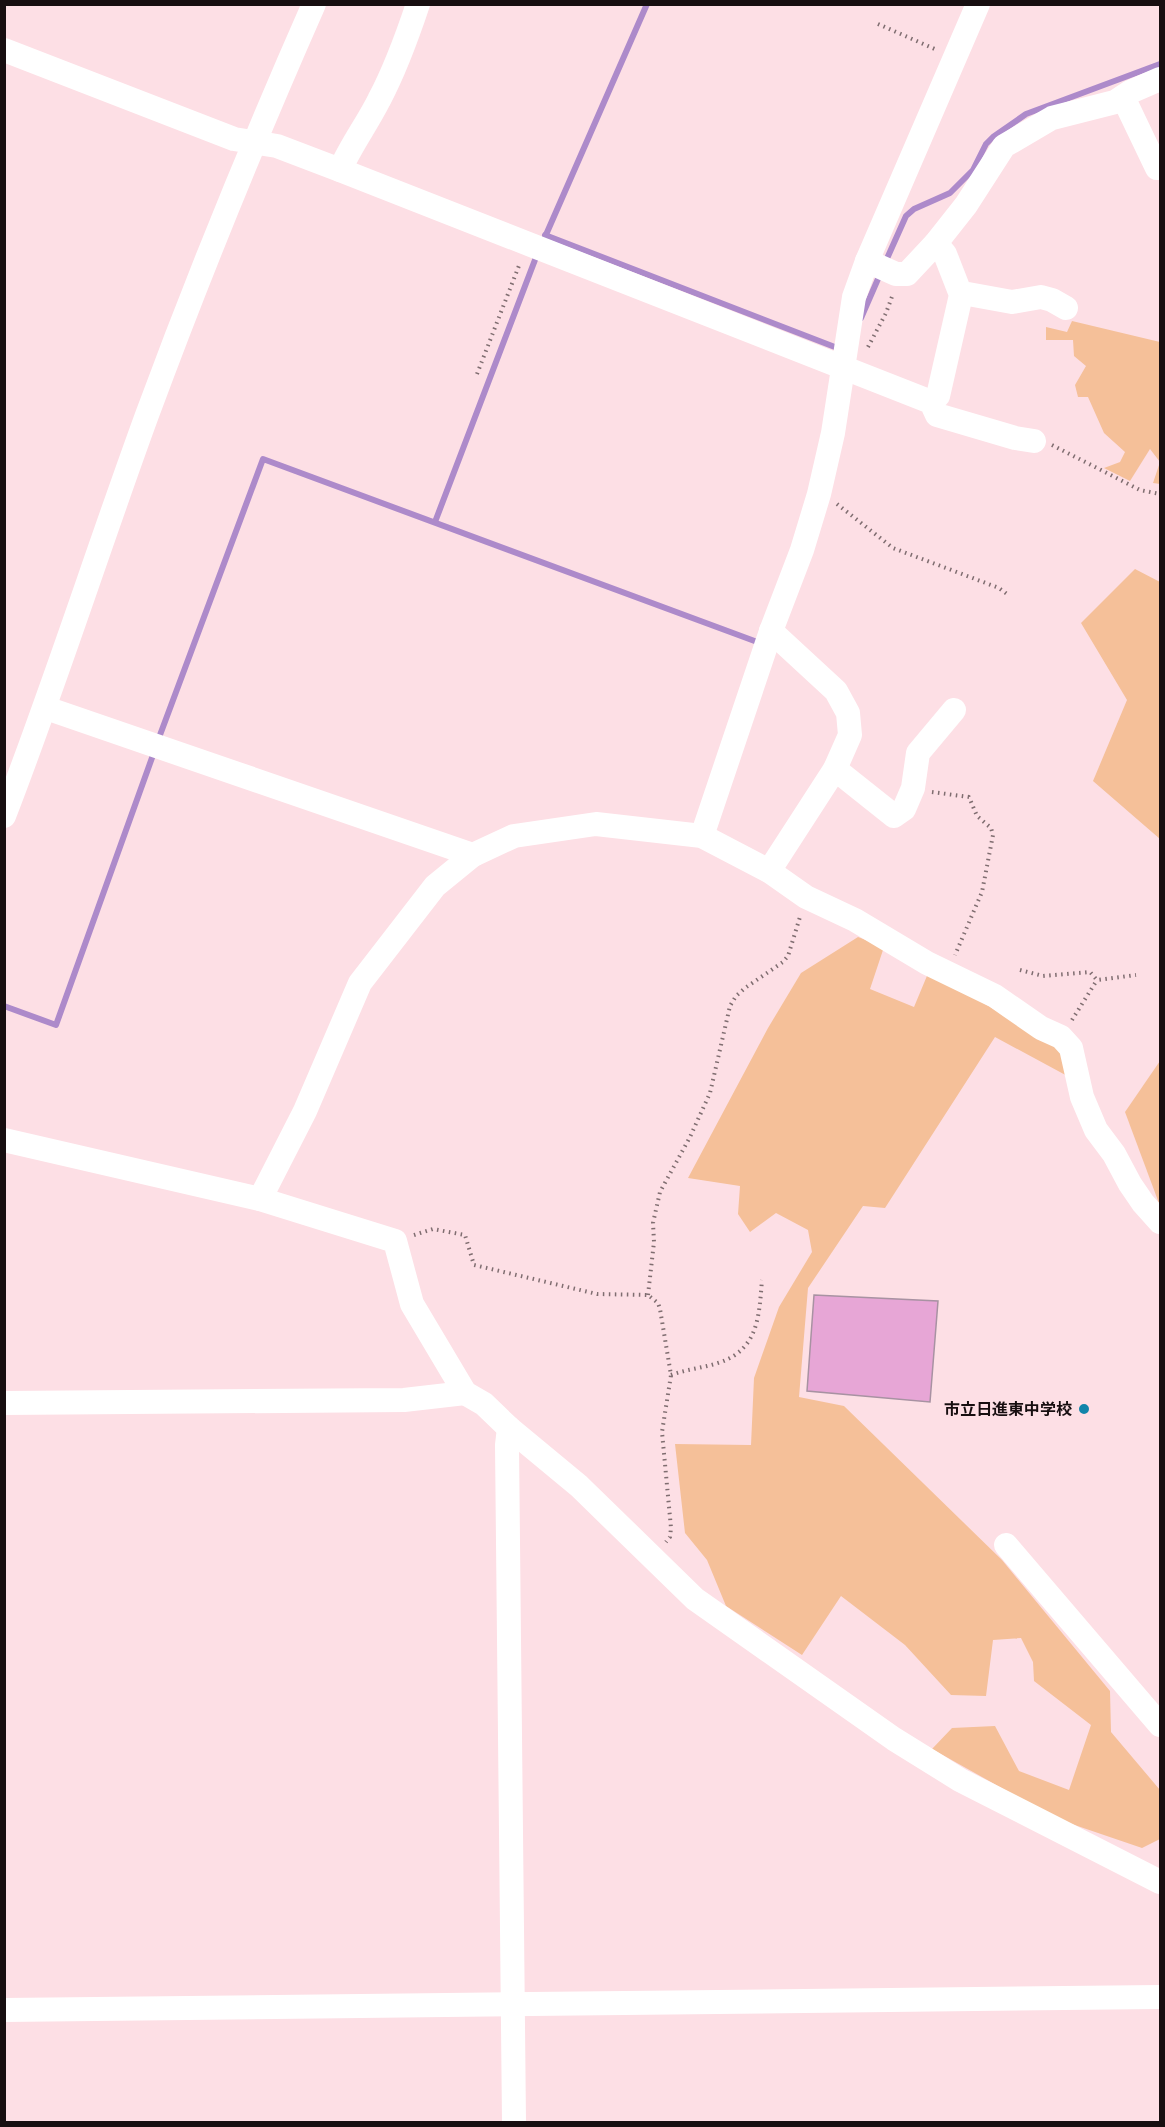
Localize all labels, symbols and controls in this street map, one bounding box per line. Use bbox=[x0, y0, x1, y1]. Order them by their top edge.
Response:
place label: 市立日進東中学校 bbox=[944, 1399, 1072, 1419]
marker: 市立日進東中学校 bbox=[1077, 1402, 1091, 1416]

